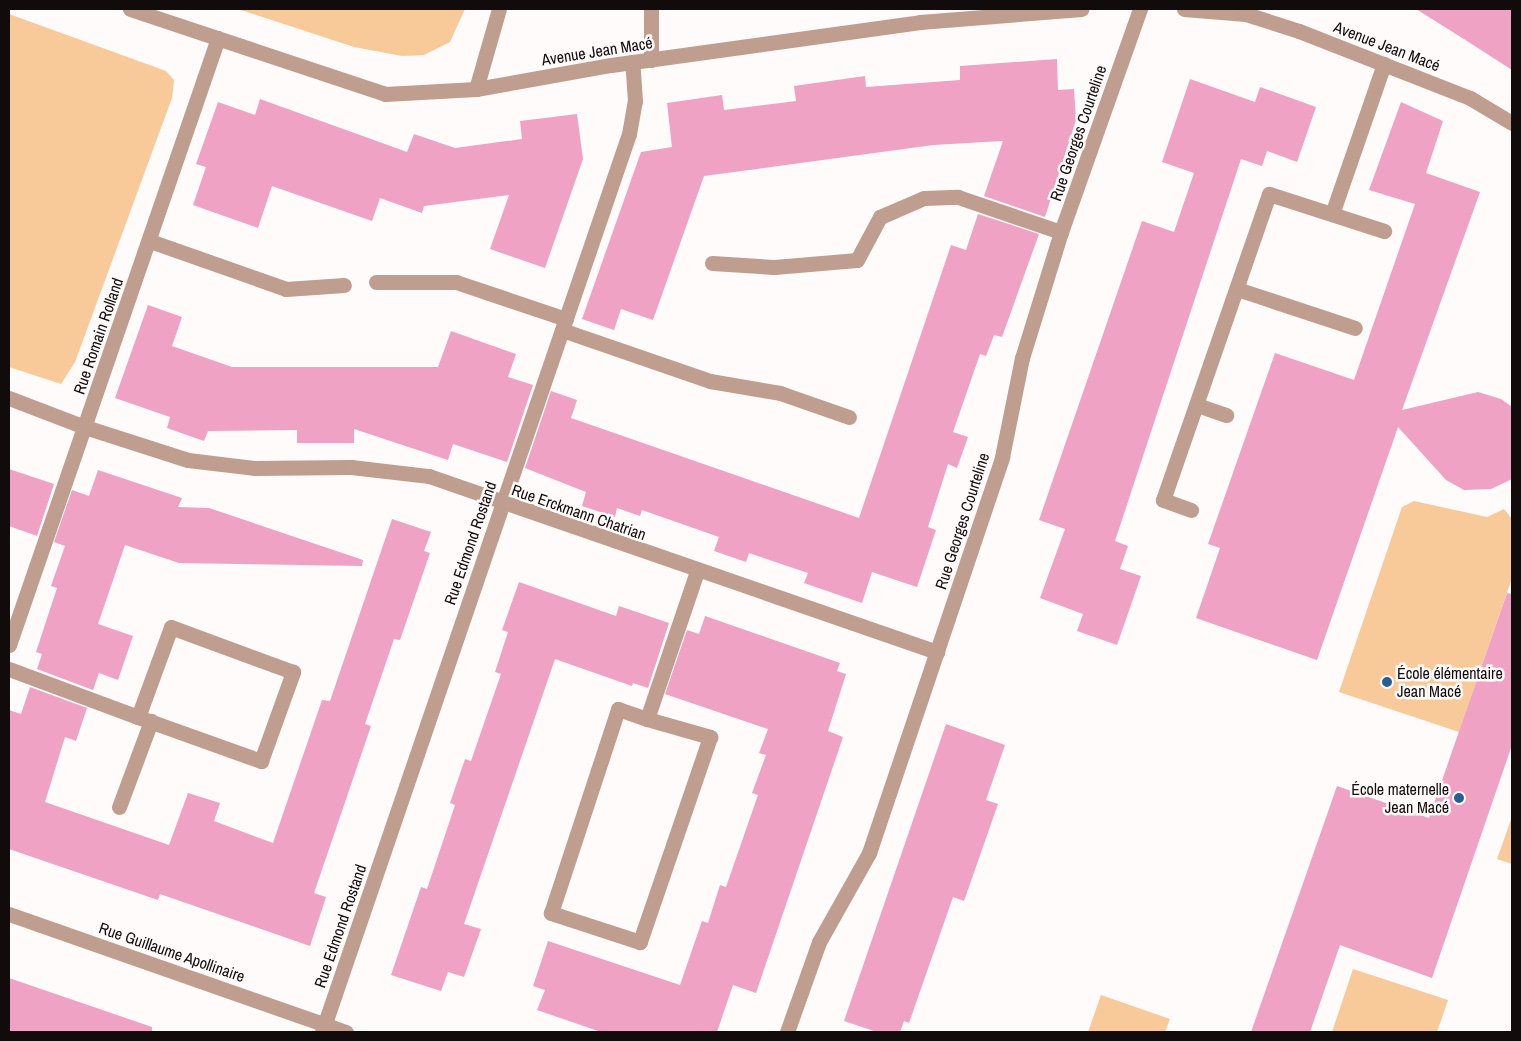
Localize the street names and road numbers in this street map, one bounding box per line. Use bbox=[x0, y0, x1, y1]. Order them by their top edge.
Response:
street label: Avenue Jean Macé bbox=[1331, 17, 1443, 75]
street label: Avenue Jean Macé bbox=[540, 33, 654, 69]
street label: Rue Georges Courteline bbox=[1046, 63, 1110, 203]
street label: Rue Romain Rolland bbox=[69, 275, 127, 397]
street label: Rue Georges Courteline bbox=[931, 450, 993, 592]
street label: Rue Edmond Rostand bbox=[440, 479, 500, 607]
street label: Rue Erckmann Chatrian bbox=[509, 480, 649, 544]
street label: Rue Edmond Rostand bbox=[310, 862, 370, 990]
street label: Rue Guillaume Apollinaire bbox=[96, 918, 248, 986]

